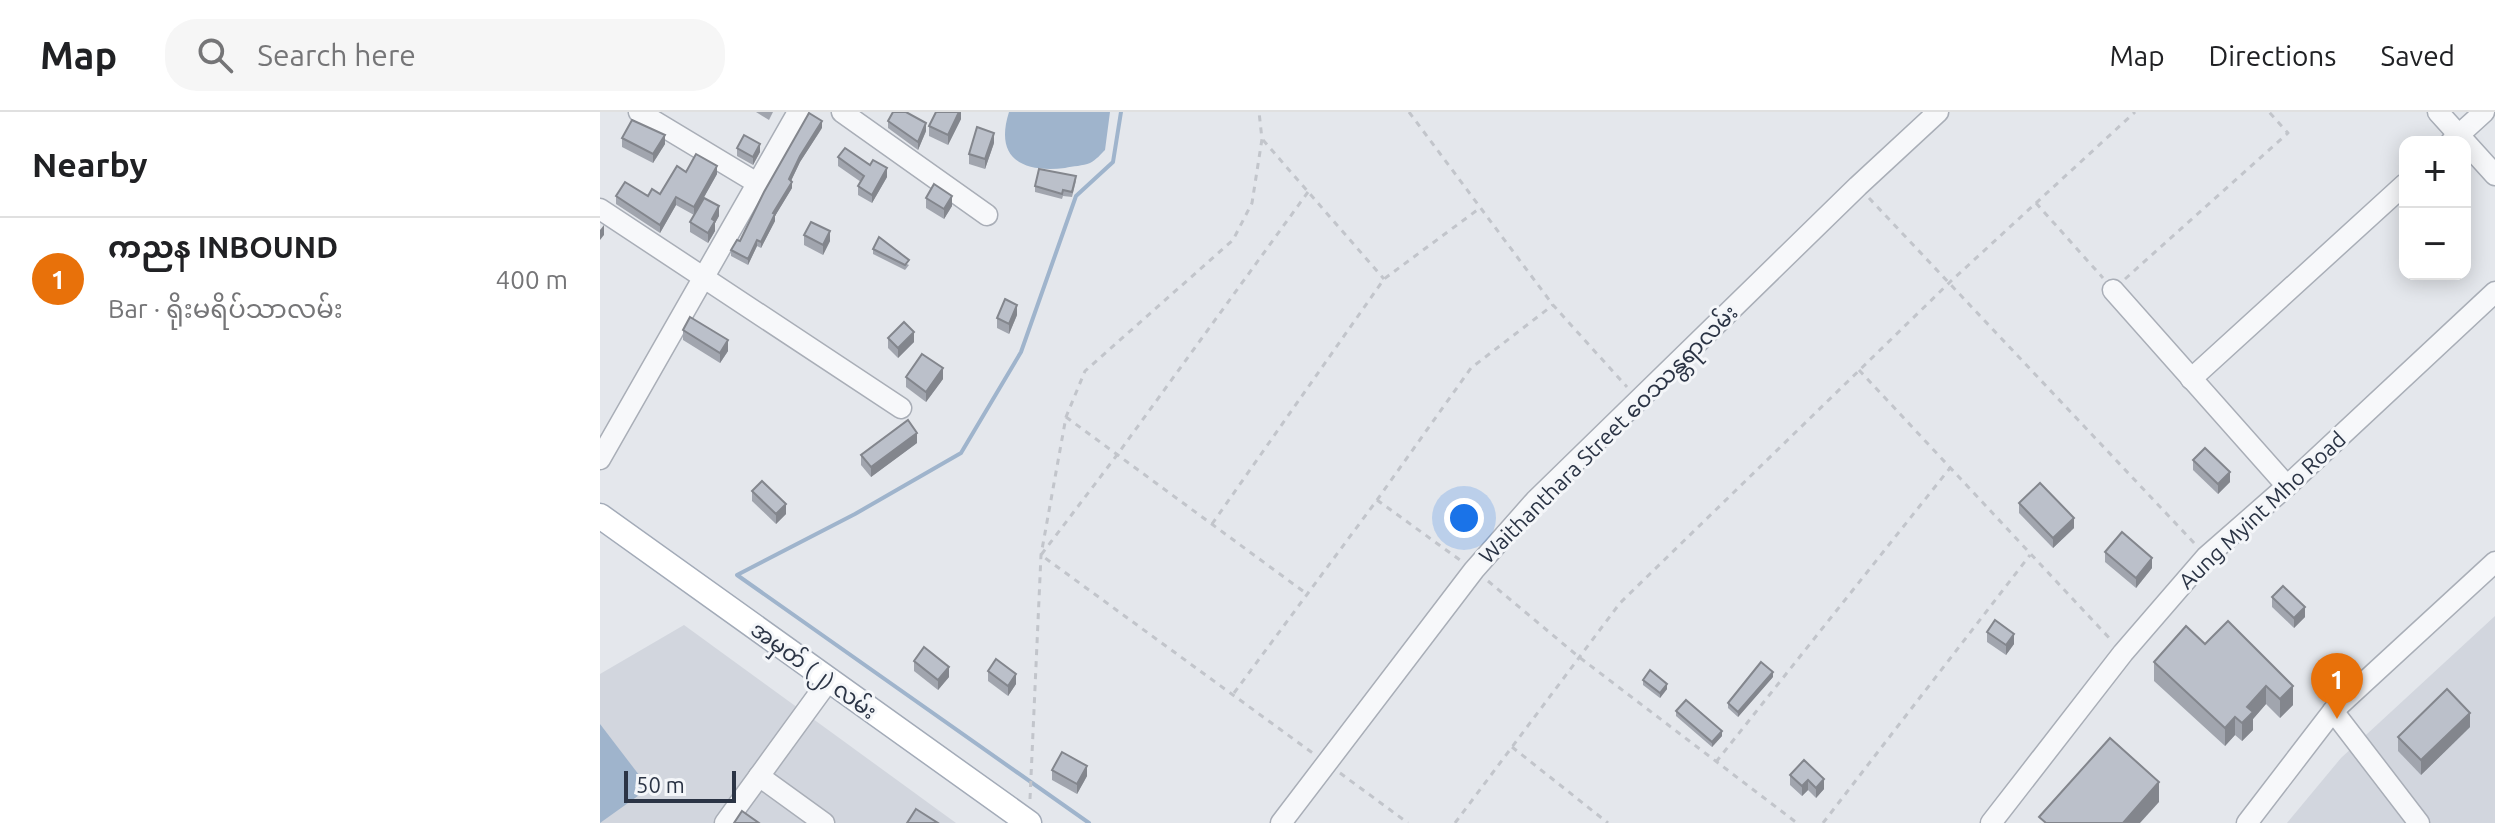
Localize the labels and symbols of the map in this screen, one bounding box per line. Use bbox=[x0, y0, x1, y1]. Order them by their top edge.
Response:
street label: Waithanthara Street ဝေဿန္တရာလမ်း bbox=[1472, 298, 1746, 572]
street label: Aung Myint Mho Road bbox=[2173, 426, 2350, 593]
your location bbox=[1444, 498, 1484, 538]
street label: အမှတ် (၂) လမ်း bbox=[743, 614, 883, 728]
pin: 1 bbox=[2311, 653, 2363, 719]
scale bar bbox=[624, 767, 736, 803]

